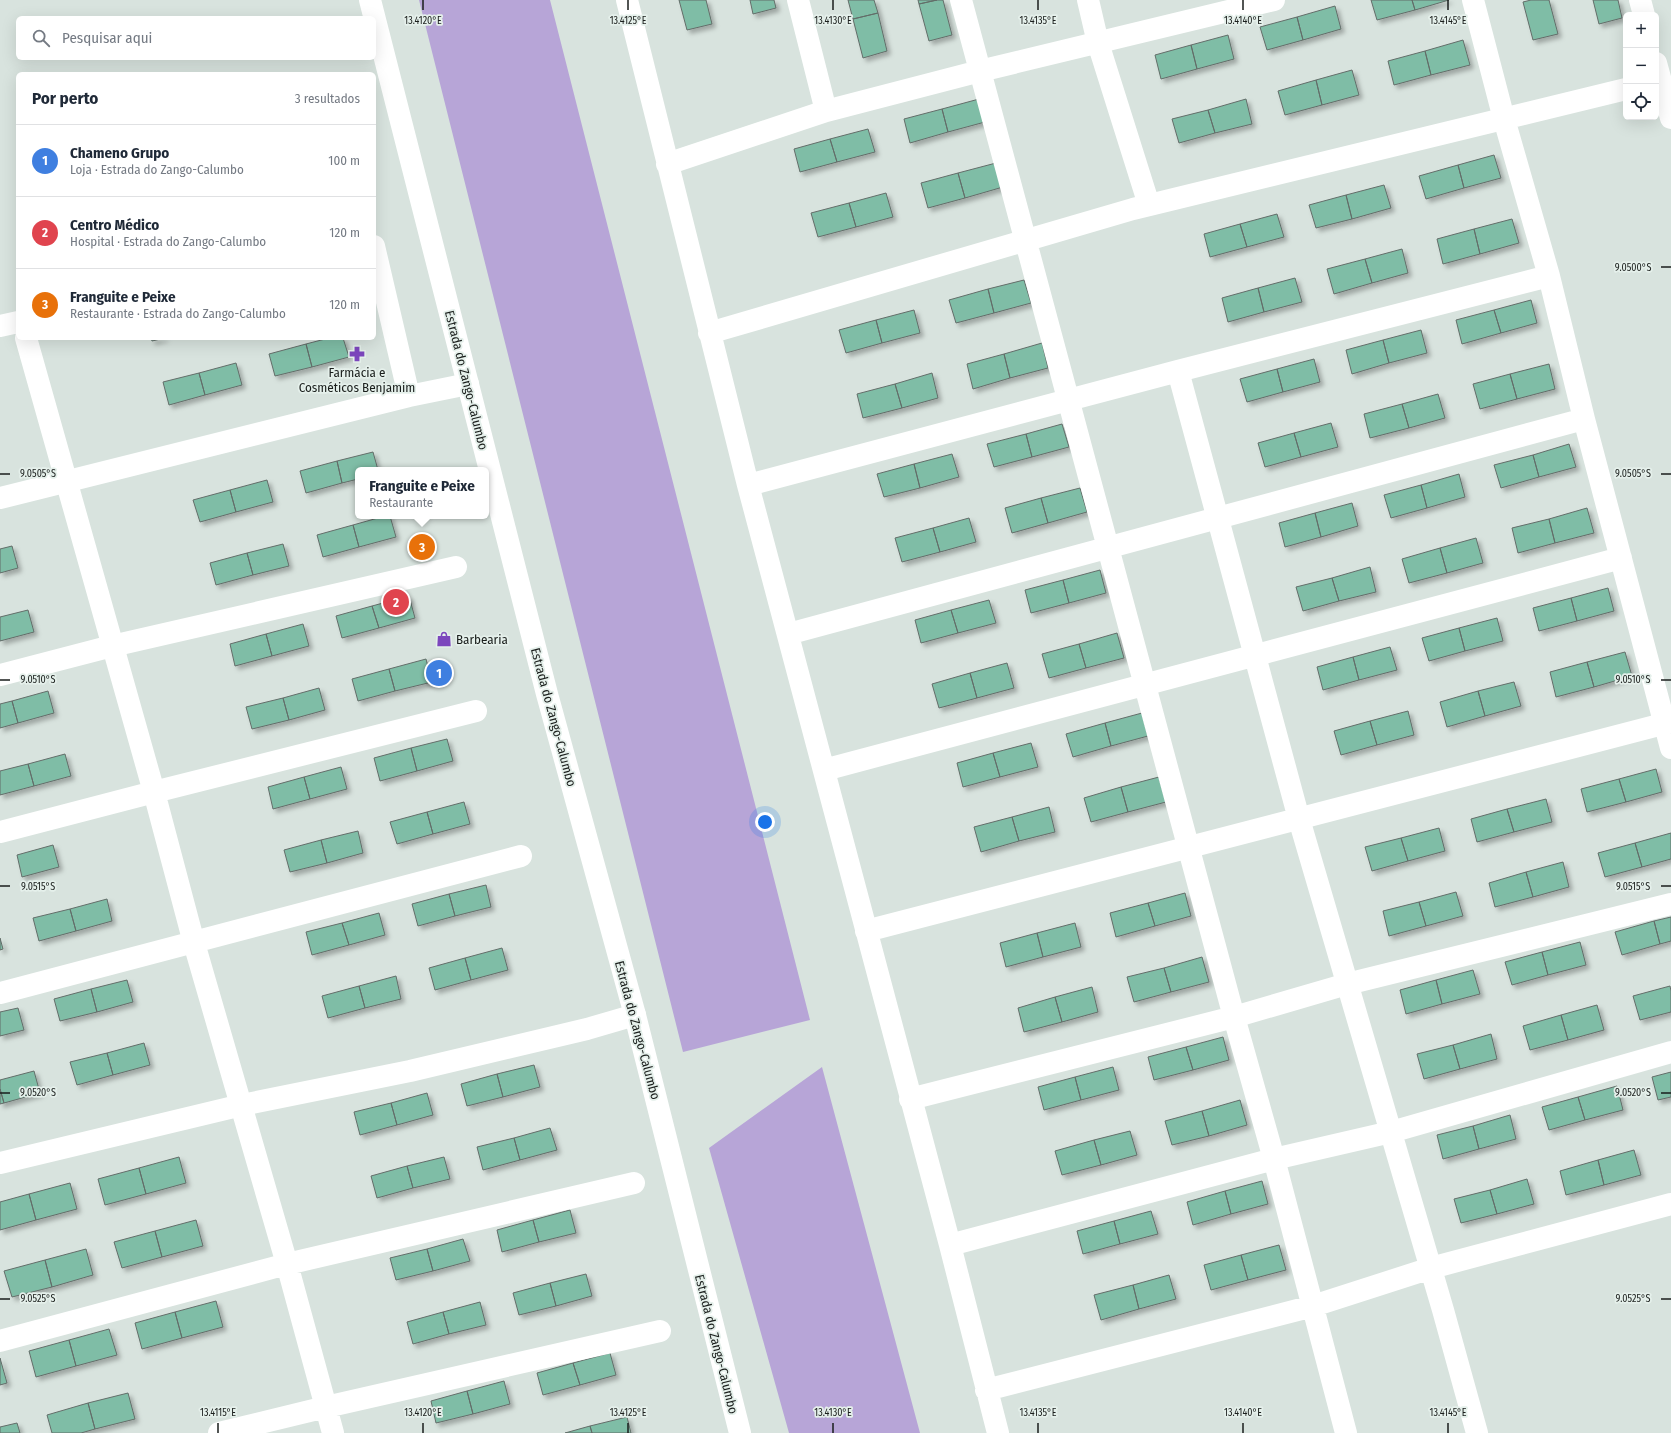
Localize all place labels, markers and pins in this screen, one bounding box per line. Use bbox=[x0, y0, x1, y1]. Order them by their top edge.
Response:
pharmacy icon: Farmácia e Cosméticos Benjamim bbox=[348, 345, 366, 363]
place label: Farmácia e Cosméticos Benjamim bbox=[299, 365, 415, 395]
pin: 3 bbox=[409, 532, 435, 562]
pin: 2 bbox=[383, 587, 409, 617]
shop icon: Barbearia bbox=[435, 630, 453, 648]
place label: Barbearia bbox=[456, 632, 508, 647]
pin: 1 bbox=[426, 658, 452, 688]

